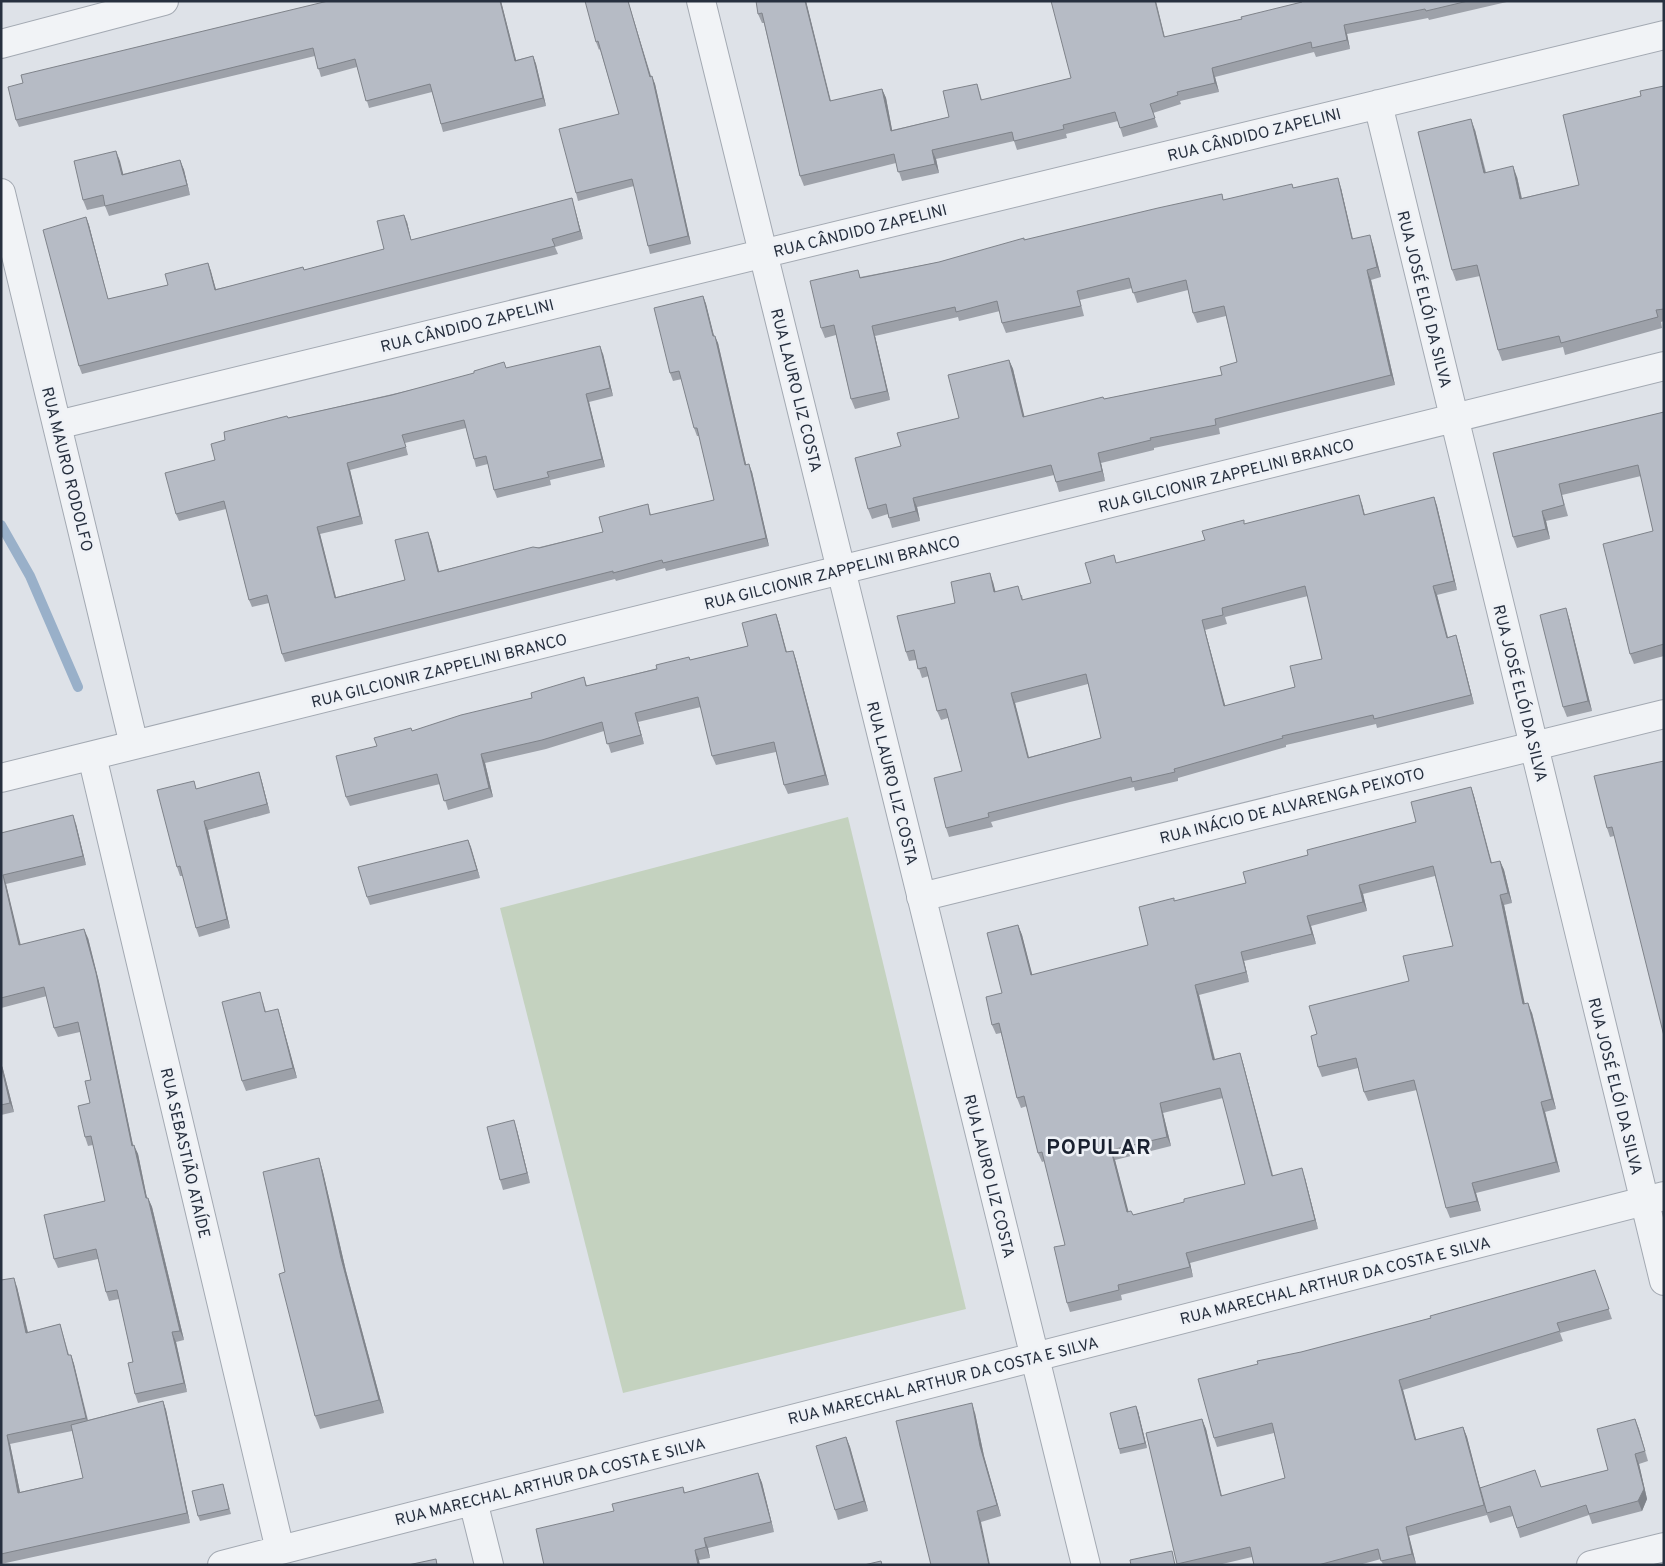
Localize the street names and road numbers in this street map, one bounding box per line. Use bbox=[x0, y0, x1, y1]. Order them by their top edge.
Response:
street label: RUA CÂNDIDO ZAPELINI bbox=[1165, 103, 1343, 167]
street label: RUA CÂNDIDO ZAPELINI bbox=[771, 199, 949, 263]
street label: RUA JOSÉ ELÓI DA SILVA bbox=[1391, 208, 1457, 390]
street label: RUA CÂNDIDO ZAPELINI bbox=[378, 294, 556, 358]
street label: RUA LAURO LIZ COSTA bbox=[765, 307, 825, 474]
street label: RUA MAURO RODOLFO bbox=[36, 385, 96, 554]
street label: RUA GILCIONIR ZAPPELINI BRANCO bbox=[1096, 435, 1357, 518]
street label: RUA GILCIONIR ZAPPELINI BRANCO bbox=[702, 532, 963, 615]
street label: RUA JOSÉ ELÓI DA SILVA bbox=[1487, 602, 1553, 784]
street label: RUA GILCIONIR ZAPPELINI BRANCO bbox=[309, 630, 570, 713]
street label: RUA LAURO LIZ COSTA bbox=[861, 700, 921, 867]
street label: RUA INÁCIO DE ALVARENGA PEIXOTO bbox=[1157, 762, 1427, 850]
street label: RUA JOSÉ ELÓI DA SILVA bbox=[1582, 995, 1648, 1177]
street label: RUA SEBASTIÃO ATAÍDE bbox=[155, 1065, 216, 1241]
street label: RUA LAURO LIZ COSTA bbox=[958, 1093, 1018, 1260]
street label: RUA MARECHAL ARTHUR DA COSTA E SILVA bbox=[1178, 1234, 1493, 1330]
street label: RUA MARECHAL ARTHUR DA COSTA E SILVA bbox=[786, 1334, 1101, 1430]
street label: RUA MARECHAL ARTHUR DA COSTA E SILVA bbox=[393, 1435, 708, 1531]

